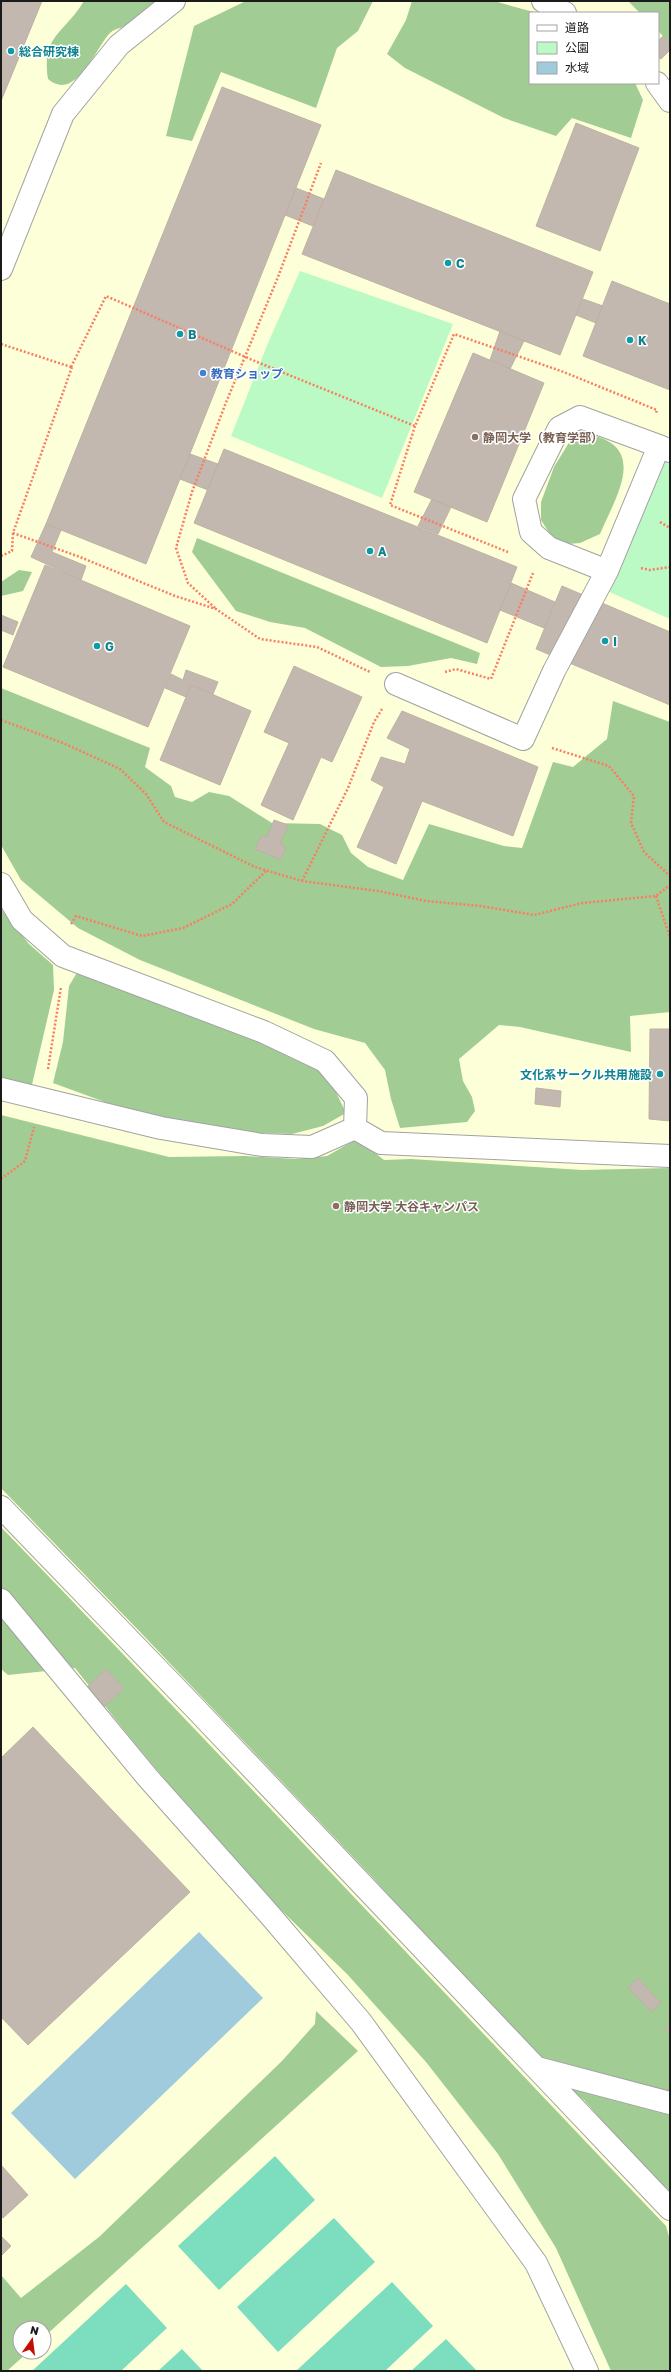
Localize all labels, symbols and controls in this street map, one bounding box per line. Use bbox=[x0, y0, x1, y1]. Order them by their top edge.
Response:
legend bbox=[529, 12, 659, 84]
text: 道路 bbox=[565, 20, 589, 35]
text: 公園 bbox=[565, 40, 589, 55]
place label: 総合研究棟 bbox=[19, 44, 79, 59]
marker: 総合研究棟 bbox=[6, 46, 16, 56]
text: 水域 bbox=[565, 60, 589, 75]
place label: C bbox=[456, 256, 465, 271]
marker: C bbox=[443, 258, 453, 268]
place label: B bbox=[188, 327, 197, 342]
marker: B bbox=[175, 329, 185, 339]
place label: K bbox=[638, 333, 647, 348]
marker: K bbox=[625, 335, 635, 345]
place label: 教育ショップ bbox=[211, 366, 283, 381]
marker: 教育ショップ bbox=[198, 368, 208, 378]
place label: 静岡大学（教育学部） bbox=[483, 430, 603, 445]
marker: 静岡大学（教育学部） bbox=[470, 432, 480, 442]
place label: A bbox=[378, 544, 387, 559]
marker: A bbox=[365, 546, 375, 556]
place label: I bbox=[613, 634, 617, 649]
marker: I bbox=[600, 636, 610, 646]
place label: G bbox=[105, 639, 114, 654]
marker: G bbox=[92, 641, 102, 651]
place label: 文化系サークル共用施設 bbox=[520, 1067, 652, 1082]
marker: 文化系サークル共用施設 bbox=[655, 1069, 665, 1079]
place label: 静岡大学 大谷キャンパス bbox=[344, 1199, 479, 1214]
marker: 静岡大学 大谷キャンパス bbox=[331, 1201, 341, 1211]
north arrow bbox=[12, 2320, 52, 2360]
text: N bbox=[29, 2322, 40, 2337]

